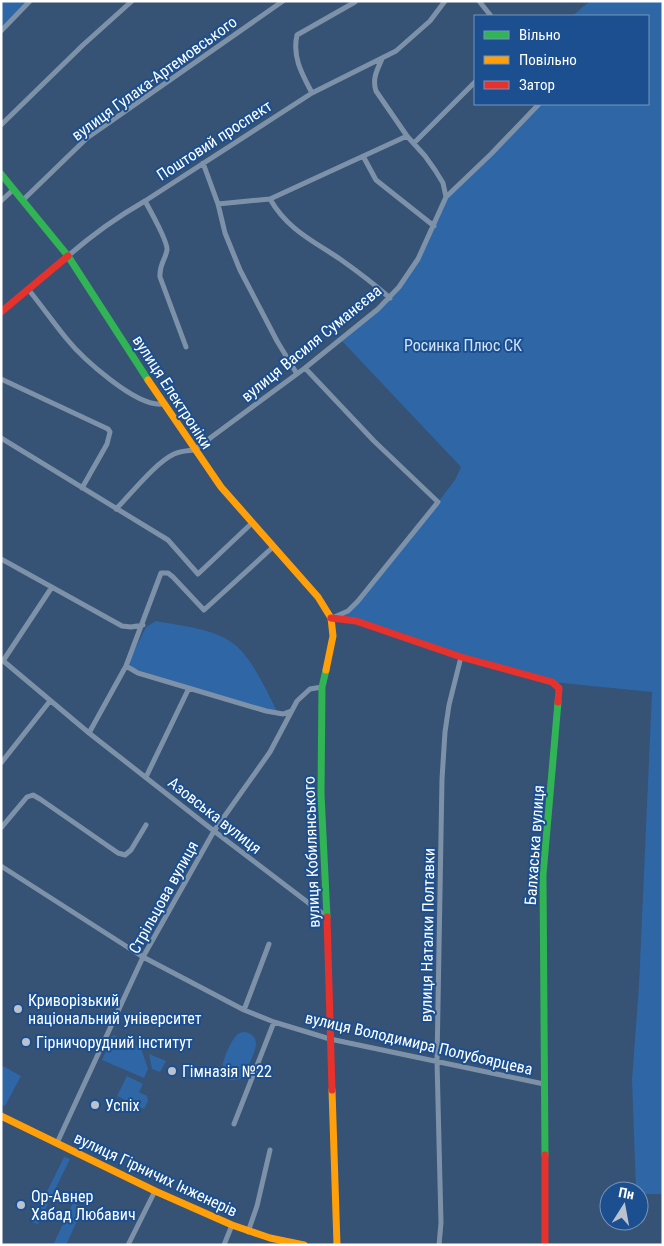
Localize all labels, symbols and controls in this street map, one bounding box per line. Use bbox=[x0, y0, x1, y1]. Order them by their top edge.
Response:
street label: вулиця Гулака-Артемовського bbox=[68, 12, 241, 145]
legend bbox=[474, 15, 649, 105]
text: Вільно bbox=[519, 26, 561, 44]
text: Повільно bbox=[519, 51, 577, 69]
text: Затор bbox=[519, 76, 555, 94]
street label: Поштовий проспект bbox=[153, 96, 276, 185]
street label: вулиця Василя Суманєєва bbox=[237, 281, 385, 406]
street label: вулиця Електроніки bbox=[129, 332, 217, 453]
park label: Росинка Плюс СК bbox=[404, 336, 522, 355]
street label: Азовська вулиця bbox=[164, 773, 265, 858]
street label: вулиця Кобилянського bbox=[299, 776, 324, 928]
street label: Балхаська вулиця bbox=[521, 784, 548, 906]
street label: Стрільцова вулиця bbox=[125, 838, 202, 957]
street label: вулиця Наталки Полтавки bbox=[416, 848, 439, 1022]
place label: Криворізький національний університет bbox=[28, 991, 202, 1028]
marker: Криворізький національний університет bbox=[12, 1003, 24, 1015]
street label: вулиця Володимира Полубоярцева bbox=[303, 1008, 534, 1079]
place label: Гірничорудний інститут bbox=[36, 1033, 193, 1052]
marker: Гірничорудний інститут bbox=[20, 1036, 32, 1048]
place label: Гімназія №22 bbox=[182, 1062, 272, 1081]
marker: Гімназія №22 bbox=[166, 1065, 178, 1077]
place label: Успіх bbox=[105, 1096, 139, 1115]
marker: Успіх bbox=[89, 1099, 101, 1111]
street label: вулиця Гірничих Інженерів bbox=[71, 1128, 240, 1221]
north arrow bbox=[599, 1181, 649, 1231]
text: Пн bbox=[617, 1184, 636, 1203]
place label: Ор-Авнер Хабад Любавич bbox=[31, 1187, 136, 1224]
marker: Ор-Авнер Хабад Любавич bbox=[15, 1199, 27, 1211]

